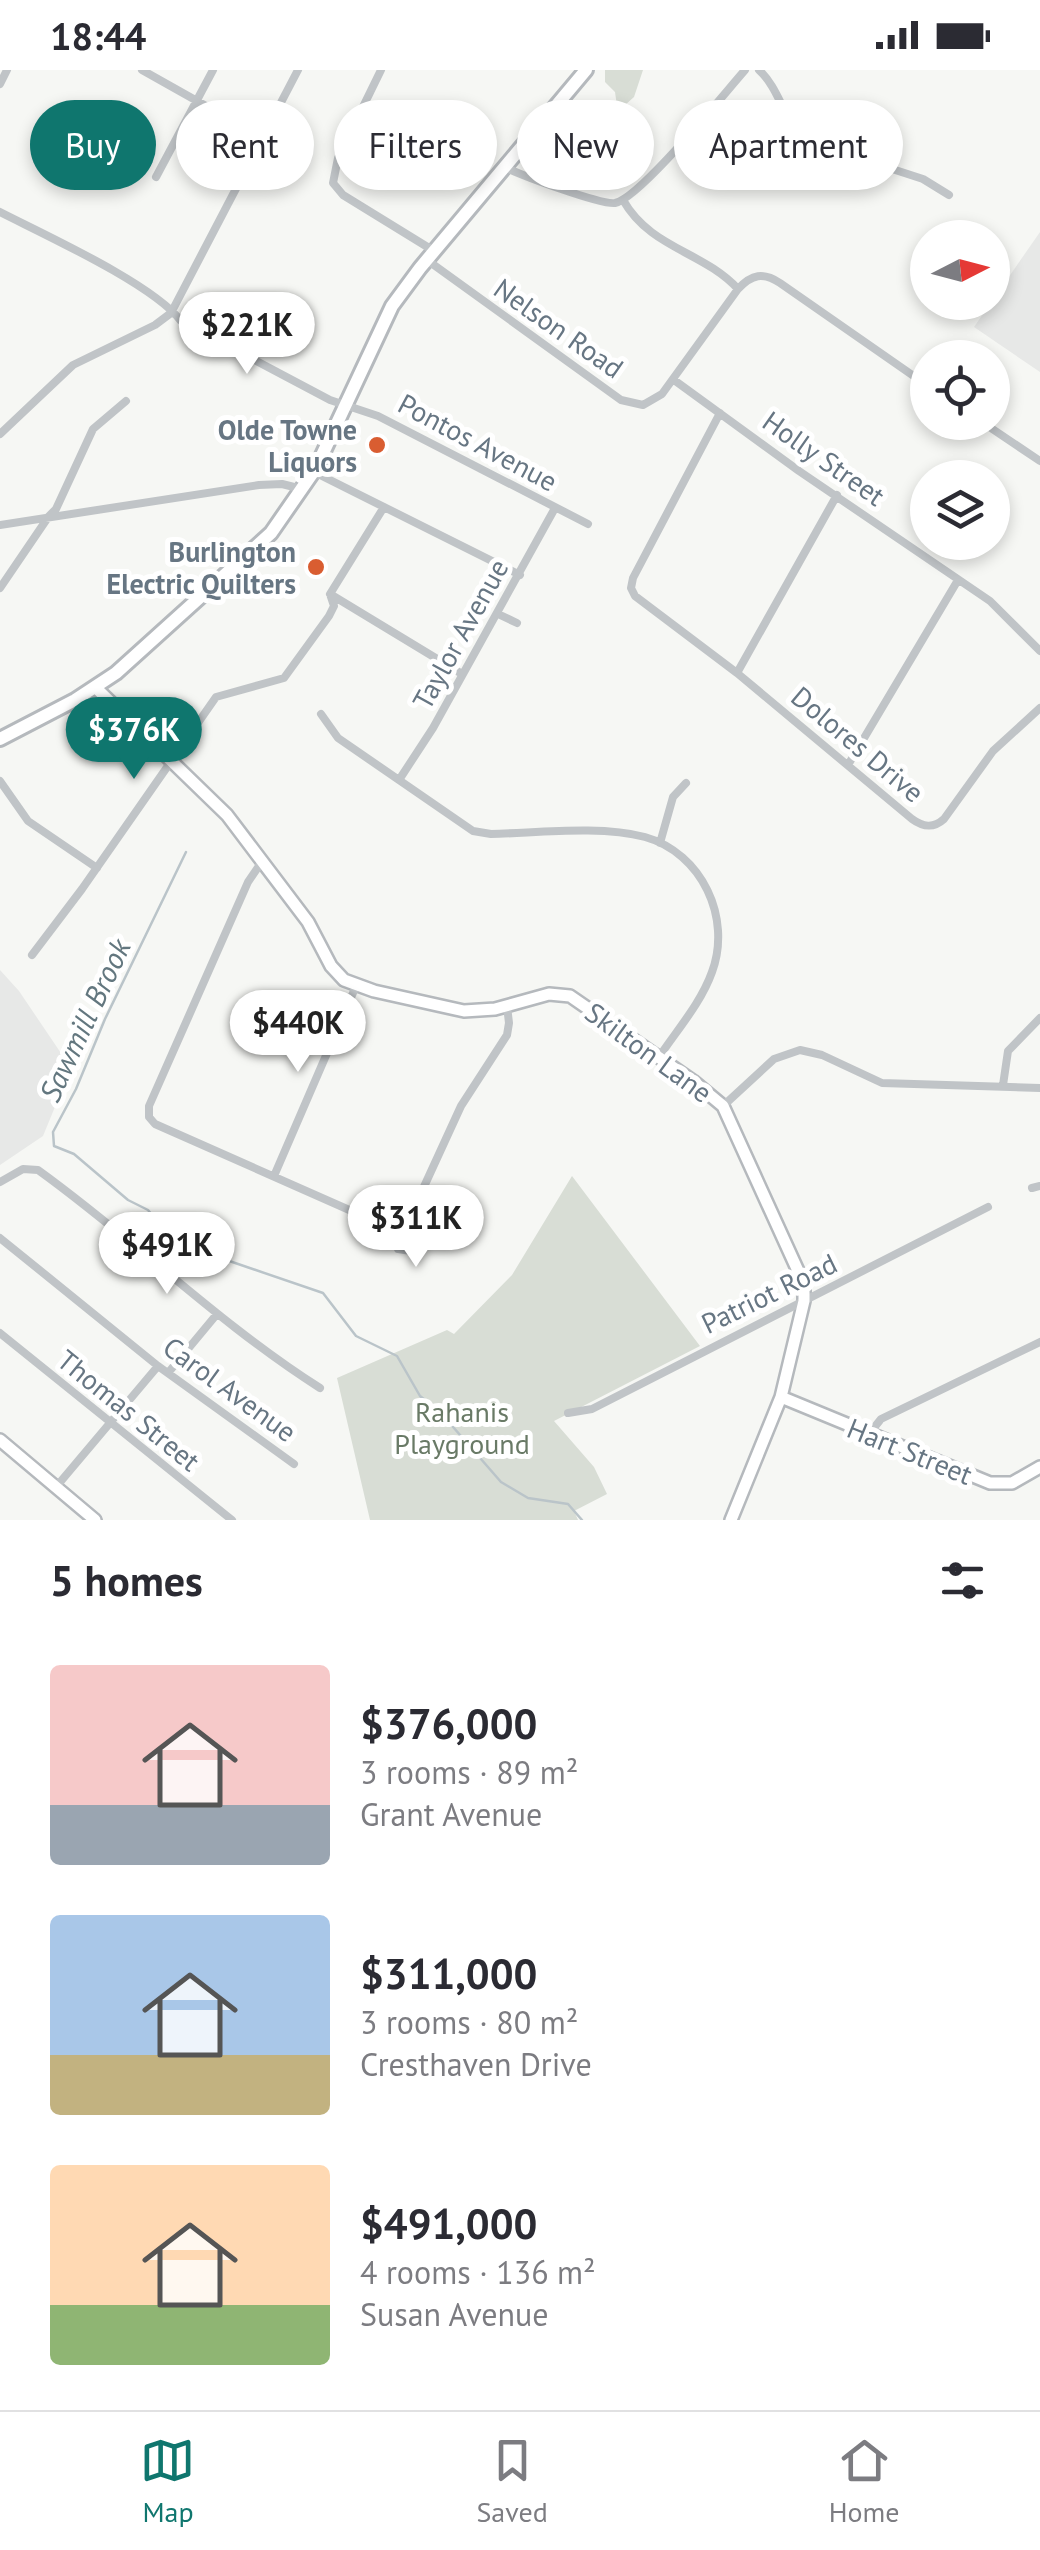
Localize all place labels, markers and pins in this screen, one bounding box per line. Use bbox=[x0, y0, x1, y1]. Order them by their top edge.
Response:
pin: $221K bbox=[177, 292, 317, 377]
place label: Olde Towne Liquors bbox=[218, 411, 357, 480]
marker: Olde Towne Liquors bbox=[366, 434, 388, 456]
place label: Burlington Electric Quilters bbox=[107, 533, 296, 602]
marker: Burlington Electric Quilters bbox=[305, 556, 327, 578]
pin: $376K bbox=[64, 697, 204, 782]
pin: $440K bbox=[228, 990, 368, 1075]
pin: $311K bbox=[346, 1185, 486, 1270]
pin: $491K bbox=[97, 1212, 237, 1297]

